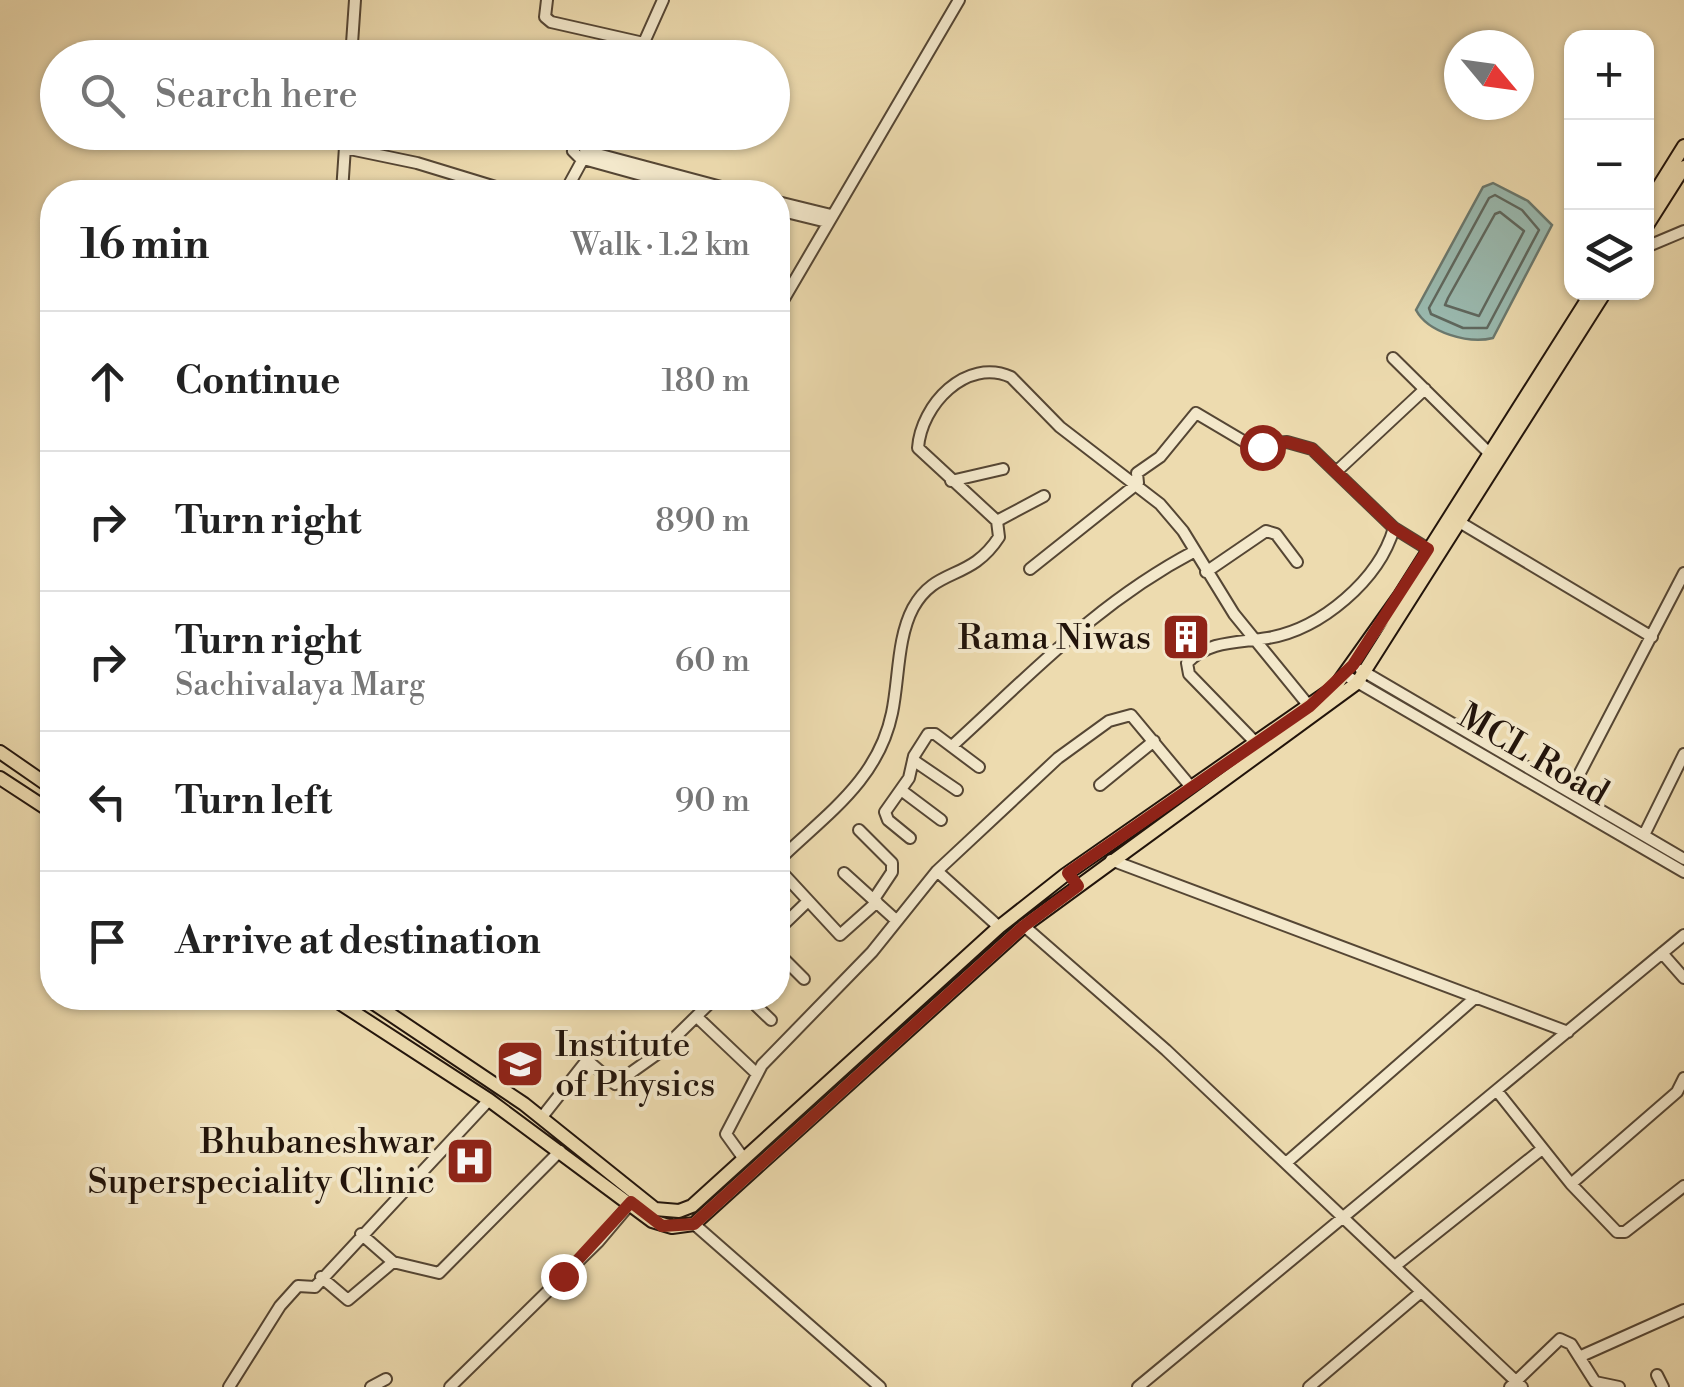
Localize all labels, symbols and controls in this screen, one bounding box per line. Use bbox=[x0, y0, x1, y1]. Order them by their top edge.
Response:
north arrow bbox=[1444, 30, 1534, 120]
map controls bbox=[1564, 30, 1654, 300]
button: + bbox=[1564, 30, 1654, 120]
search box bbox=[40, 40, 790, 150]
icon: search bbox=[75, 68, 130, 123]
text: Search here bbox=[155, 72, 358, 119]
button: − bbox=[1564, 120, 1654, 210]
button: layers bbox=[1564, 210, 1654, 300]
text: 16 min bbox=[80, 219, 209, 272]
text: Walk · 1.2 km bbox=[571, 225, 750, 265]
icon: ahead bbox=[80, 354, 135, 409]
text: Continue bbox=[175, 358, 340, 405]
text: 180 m bbox=[661, 361, 750, 401]
route start bbox=[1240, 425, 1286, 471]
icon: right bbox=[80, 494, 135, 549]
text: Turn right bbox=[175, 498, 361, 545]
text: 890 m bbox=[655, 501, 750, 541]
building icon: Rama Niwas bbox=[1160, 611, 1212, 663]
place label: Rama Niwas bbox=[958, 617, 1151, 660]
text: Turn right bbox=[175, 618, 361, 665]
icon: right bbox=[80, 634, 135, 689]
text: 60 m bbox=[675, 641, 750, 681]
text: Sachivalaya Marg bbox=[175, 665, 425, 705]
street label: MCL Road bbox=[1450, 695, 1616, 816]
icon: left bbox=[80, 774, 135, 829]
text: Turn left bbox=[175, 778, 332, 825]
text: 90 m bbox=[675, 781, 750, 821]
icon: arrive bbox=[80, 914, 135, 969]
text: Arrive at destination bbox=[175, 918, 541, 965]
place label: Institute of Physics bbox=[555, 1024, 715, 1107]
school or university icon: Institute of Physics bbox=[494, 1038, 546, 1090]
place label: Bhubaneshwar Superspeciality Clinic bbox=[88, 1121, 435, 1204]
hospital icon: Bhubaneshwar Superspeciality Clinic bbox=[444, 1135, 496, 1187]
route end bbox=[541, 1254, 587, 1300]

